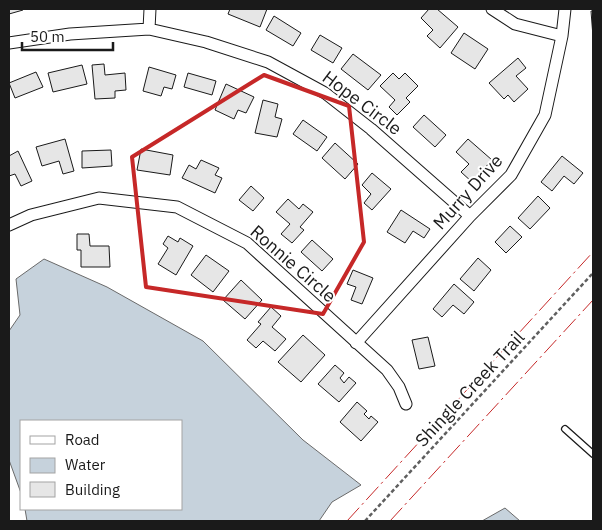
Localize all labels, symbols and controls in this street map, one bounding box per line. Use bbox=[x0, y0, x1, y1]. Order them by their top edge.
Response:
scale bar bbox=[22, 20, 114, 52]
text: 50 m bbox=[30, 27, 65, 46]
street label: Hope Circle bbox=[318, 65, 407, 140]
street label: Murry Drive bbox=[428, 149, 507, 234]
street label: Ronnie Circle bbox=[246, 220, 341, 307]
street label: Shingle Creek Trail bbox=[410, 326, 529, 451]
legend bbox=[20, 420, 182, 510]
text: Road bbox=[65, 430, 100, 449]
text: Water bbox=[65, 455, 106, 474]
text: Building bbox=[65, 480, 120, 499]

